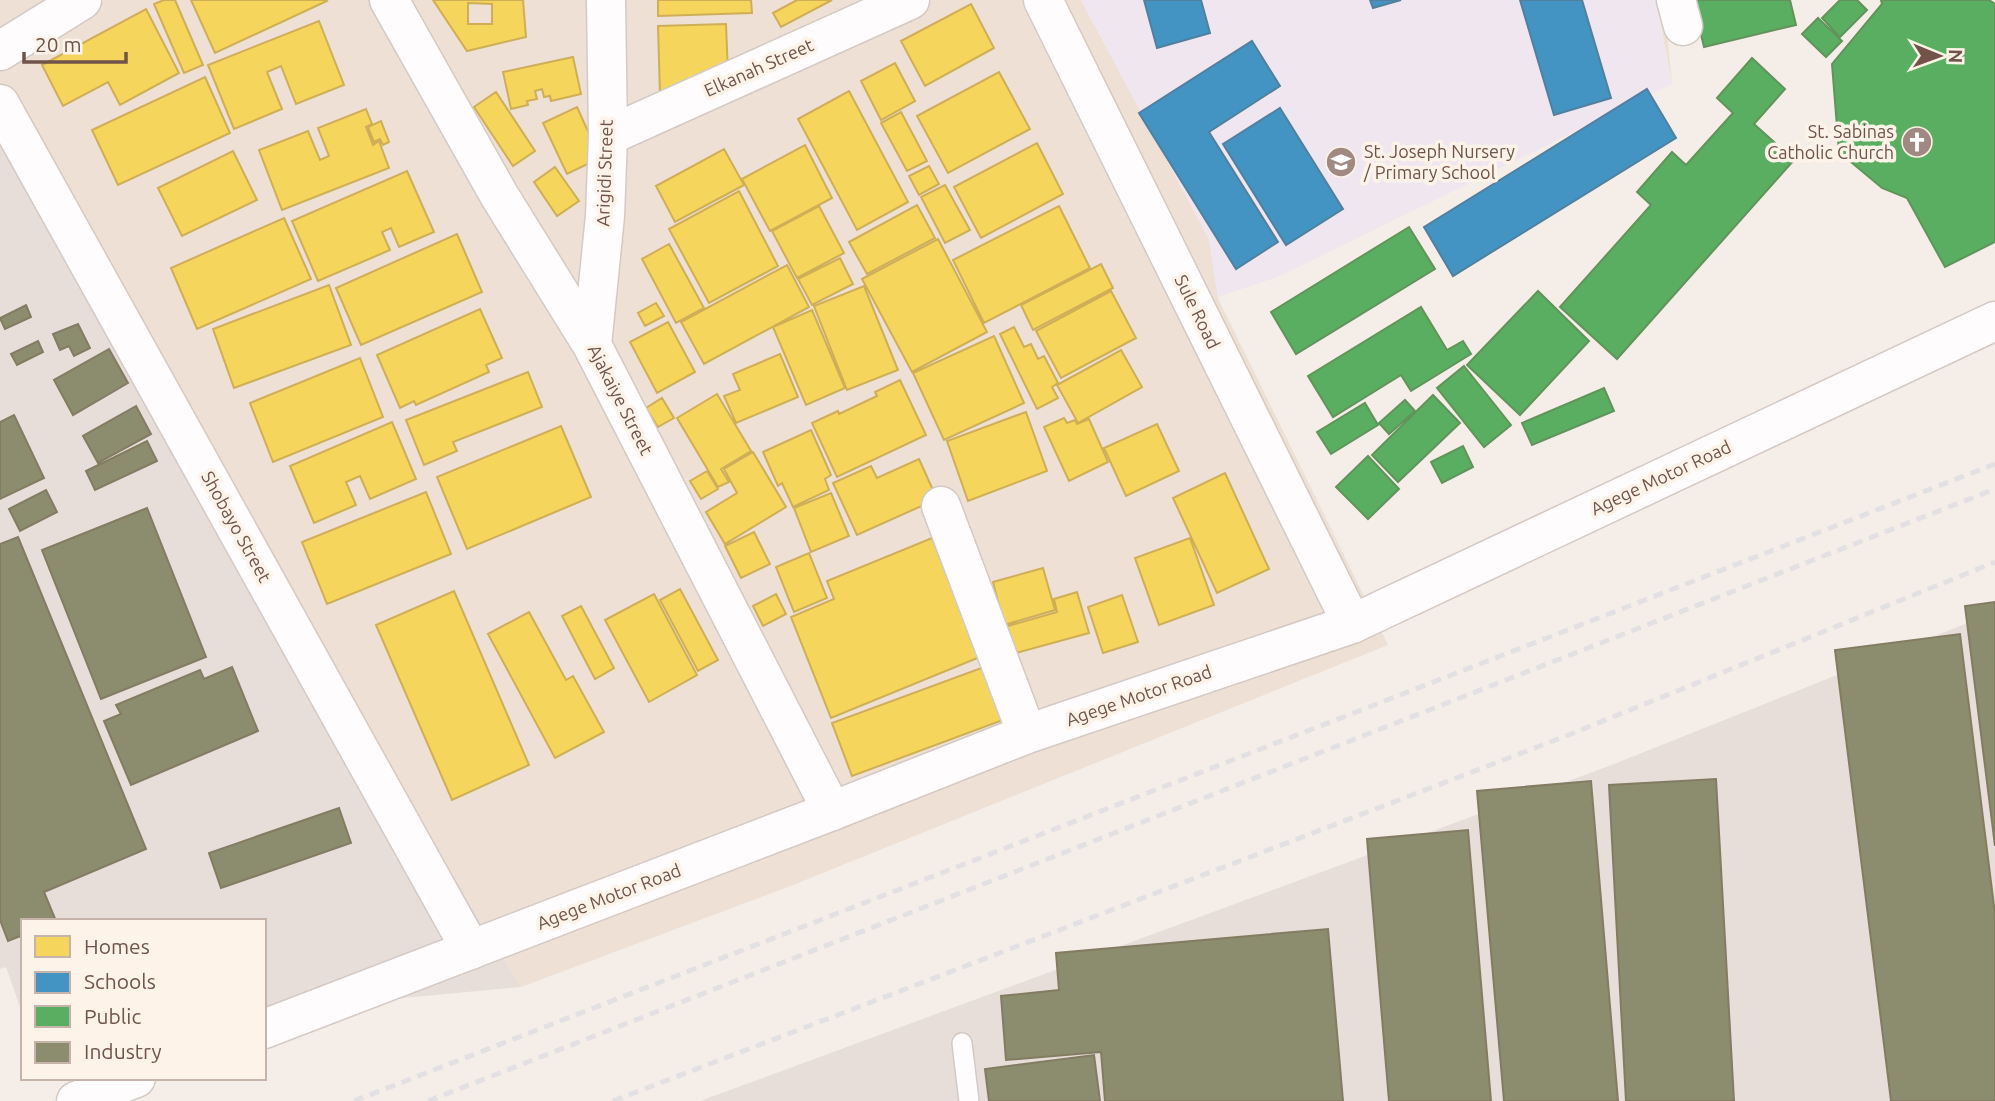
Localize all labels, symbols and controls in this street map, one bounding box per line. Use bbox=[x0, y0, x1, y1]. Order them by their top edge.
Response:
scale bar bbox=[24, 21, 126, 65]
north arrow bbox=[1904, 21, 1974, 91]
text: 20 m bbox=[35, 32, 82, 56]
street label: Elkanah Street bbox=[701, 34, 816, 100]
text: N bbox=[1945, 49, 1967, 64]
street label: Arigidi Street bbox=[592, 119, 616, 227]
place label: St. Sabinas Catholic Church bbox=[1767, 121, 1894, 162]
church icon: St. Sabinas Catholic Church bbox=[1900, 125, 1934, 159]
place label: St. Joseph Nursery / Primary School bbox=[1363, 141, 1515, 182]
school or university icon: St. Joseph Nursery / Primary School bbox=[1324, 145, 1358, 179]
street label: Sule Road bbox=[1171, 271, 1224, 352]
street label: Ajakaiye Street bbox=[585, 341, 657, 458]
street label: Agege Motor Road bbox=[1587, 436, 1734, 518]
street label: Shobayo Street bbox=[198, 468, 276, 585]
street label: Agege Motor Road bbox=[1063, 661, 1214, 729]
street label: Agege Motor Road bbox=[534, 859, 683, 933]
legend bbox=[21, 919, 266, 1080]
text: Homes bbox=[84, 934, 150, 958]
text: Schools bbox=[84, 969, 156, 993]
text: Public bbox=[84, 1004, 141, 1028]
text: Industry bbox=[84, 1039, 162, 1063]

